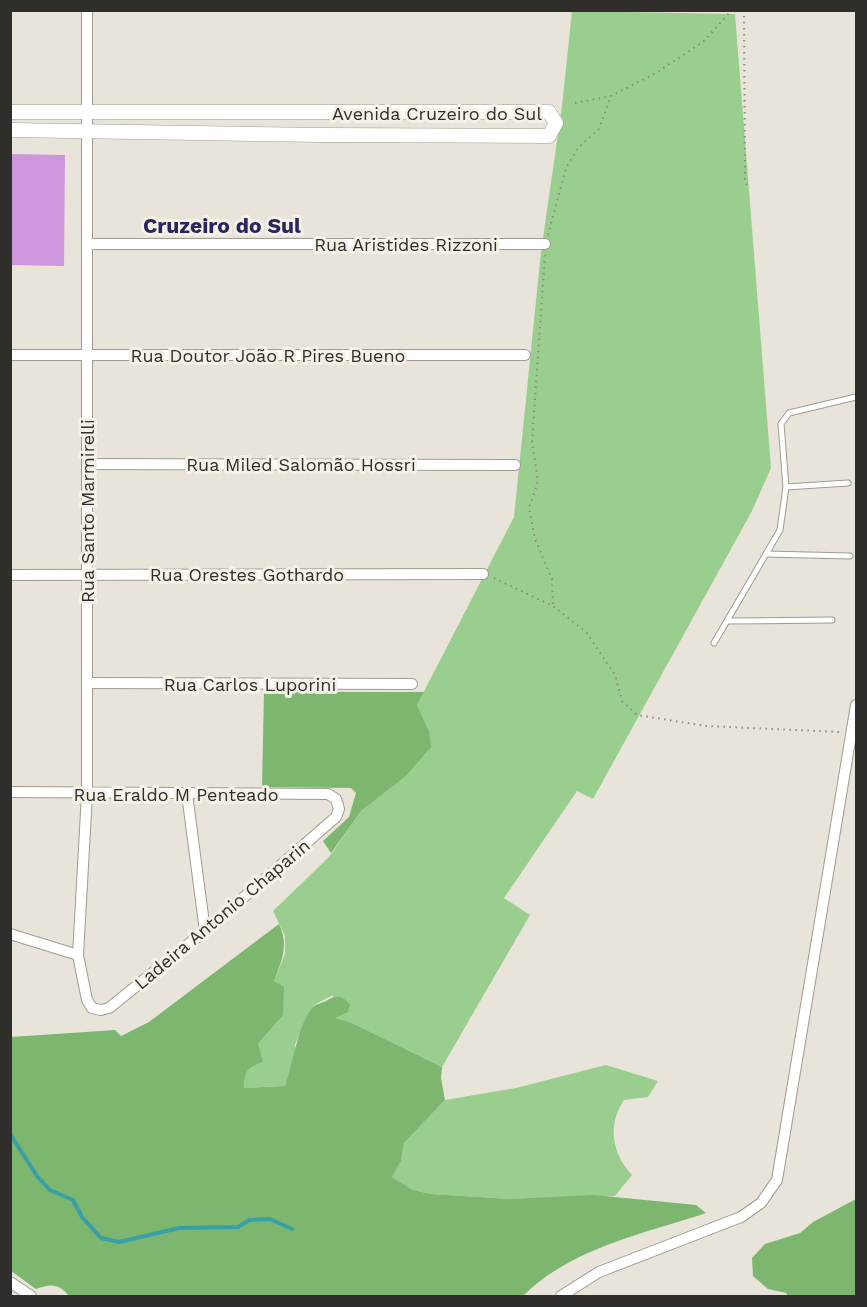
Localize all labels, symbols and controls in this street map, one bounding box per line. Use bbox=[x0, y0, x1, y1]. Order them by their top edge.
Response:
street label: Avenida Cruzeiro do Sul bbox=[332, 103, 542, 124]
district label: Cruzeiro do Sul bbox=[143, 213, 301, 238]
street label: Rua Aristides Rizzoni bbox=[314, 234, 498, 255]
street label: Rua Doutor João R Pires Bueno bbox=[131, 345, 405, 366]
street label: Rua Santo Marmirelli bbox=[77, 419, 98, 603]
street label: Rua Miled Salomão Hossri bbox=[186, 454, 416, 475]
street label: Rua Orestes Gothardo bbox=[150, 564, 344, 585]
street label: Rua Carlos Luporini bbox=[164, 674, 336, 695]
street label: Rua Eraldo M Penteado bbox=[73, 784, 279, 805]
street label: Ladeira Antonio Chaparin bbox=[130, 835, 314, 993]

